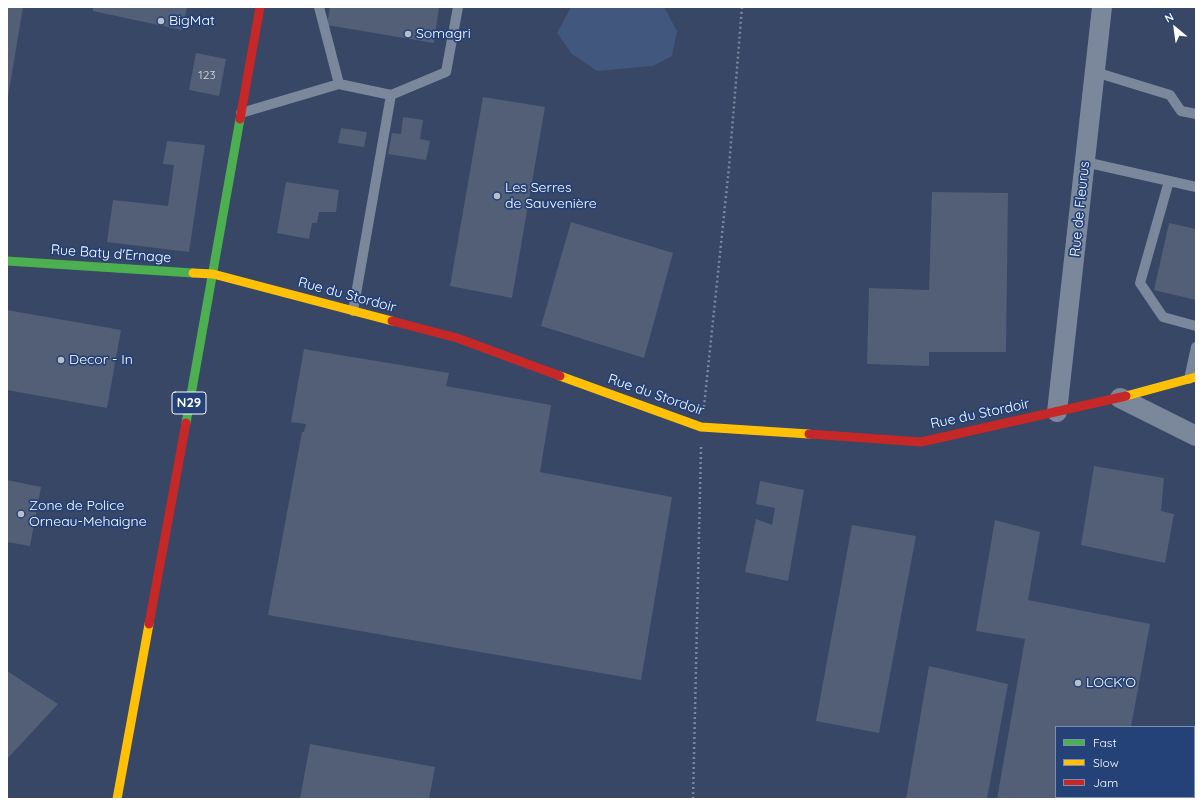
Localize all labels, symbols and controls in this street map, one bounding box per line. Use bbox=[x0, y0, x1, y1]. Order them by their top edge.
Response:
north arrow bbox=[1155, 8, 1195, 48]
text: N bbox=[1162, 9, 1176, 26]
place label: BigMat bbox=[169, 13, 215, 29]
marker: BigMat bbox=[156, 16, 166, 26]
place label: Somagri bbox=[416, 26, 471, 42]
marker: Somagri bbox=[403, 29, 413, 39]
house number: 123 bbox=[198, 68, 216, 82]
street label: Rue de Fleurus bbox=[1067, 160, 1093, 258]
place label: Les Serres de Sauvenière bbox=[505, 180, 597, 212]
marker: Les Serres de Sauvenière bbox=[492, 191, 502, 201]
street label: Rue Baty d'Ernage bbox=[50, 241, 172, 267]
street label: Rue du Stordoir bbox=[296, 274, 398, 316]
place label: Decor - In bbox=[69, 352, 133, 368]
marker: Decor - In bbox=[56, 355, 66, 365]
street label: Rue du Stordoir bbox=[606, 371, 706, 419]
road number: N29 bbox=[172, 392, 206, 414]
street label: Rue du Stordoir bbox=[929, 395, 1031, 433]
place label: Zone de Police Orneau-Mehaigne bbox=[29, 498, 147, 530]
marker: Zone de Police Orneau-Mehaigne bbox=[16, 509, 26, 519]
place label: LOCK'O bbox=[1086, 675, 1136, 691]
marker: LOCK'O bbox=[1073, 678, 1083, 688]
legend bbox=[1055, 726, 1195, 798]
text: Fast bbox=[1093, 735, 1117, 750]
text: Slow bbox=[1093, 755, 1119, 770]
text: Jam bbox=[1093, 775, 1118, 790]

